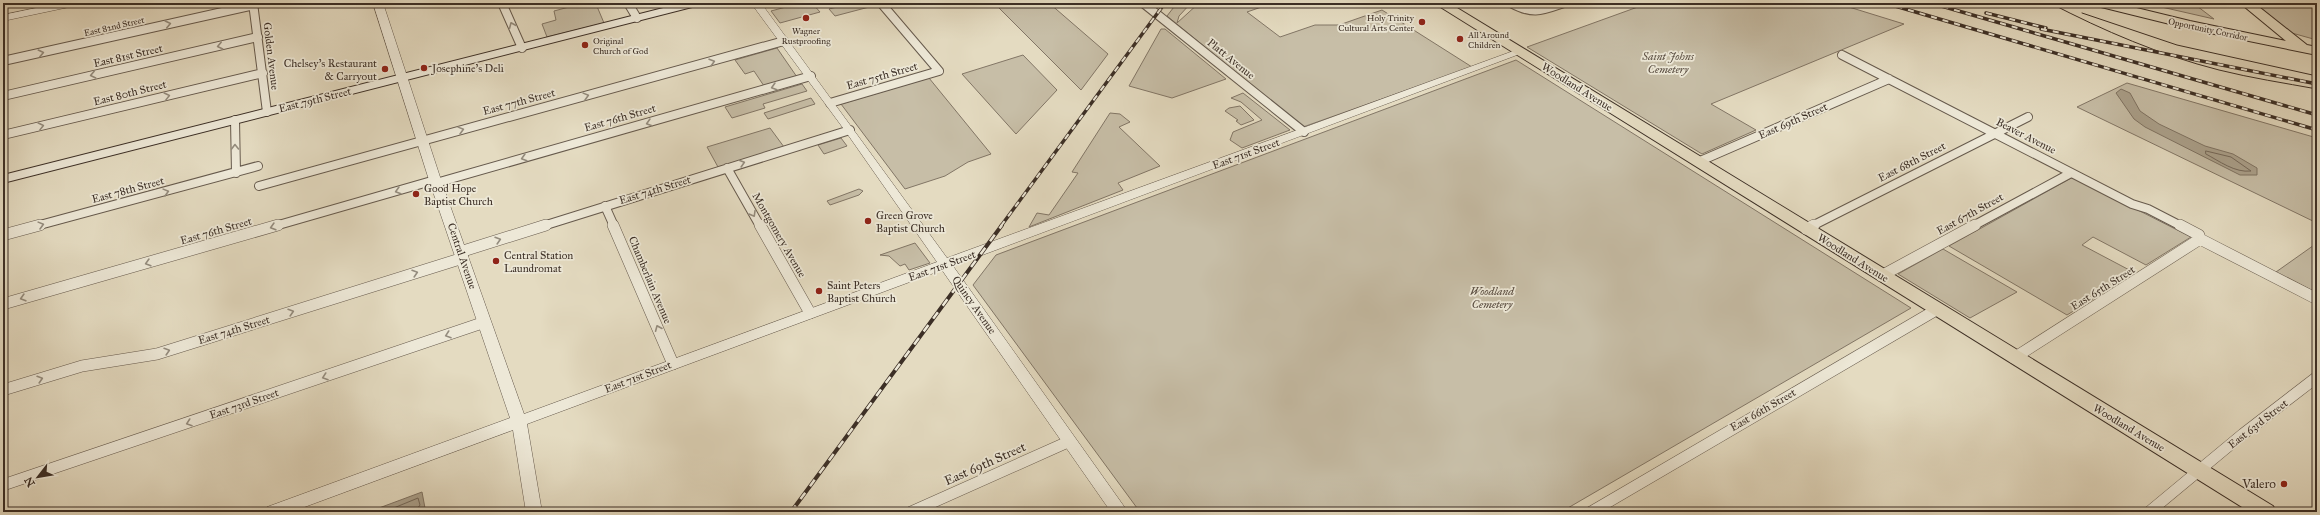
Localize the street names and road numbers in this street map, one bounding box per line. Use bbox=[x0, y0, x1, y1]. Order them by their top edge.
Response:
street label: East 82nd Street bbox=[83, 14, 146, 38]
street label: Opportunity Corridor bbox=[2167, 15, 2249, 43]
street label: Golden Avenue bbox=[260, 21, 282, 91]
street label: Platt Avenue bbox=[1205, 36, 1258, 82]
street label: East 81st Street bbox=[92, 42, 164, 70]
street label: East 75th Street bbox=[845, 60, 919, 92]
street label: Woodland Avenue bbox=[1539, 60, 1615, 114]
street label: East 80th Street bbox=[92, 78, 168, 108]
street label: East 79th Street bbox=[277, 85, 353, 115]
street label: East 77th Street bbox=[481, 86, 557, 118]
street label: East 69th Street bbox=[1757, 100, 1830, 142]
street label: East 76th Street bbox=[583, 102, 657, 134]
street label: Beaver Avenue bbox=[1994, 115, 2059, 157]
street label: East 71st Street bbox=[1211, 136, 1282, 172]
street label: East 68th Street bbox=[1876, 139, 1948, 185]
street label: East 74th Street bbox=[618, 173, 692, 207]
street label: East 78th Street bbox=[90, 174, 166, 206]
street label: Montgomery Avenue bbox=[749, 190, 809, 280]
street label: East 67th Street bbox=[1934, 190, 2006, 238]
street label: East 76th Street bbox=[179, 215, 253, 247]
street label: Central Avenue bbox=[445, 221, 480, 291]
street label: Woodland Avenue bbox=[1815, 231, 1891, 285]
street label: Chamberlain Avenue bbox=[626, 234, 674, 326]
street label: East 71st Street bbox=[907, 248, 978, 284]
street label: East 65th Street bbox=[2068, 263, 2138, 313]
street label: Quincy Avenue bbox=[949, 273, 999, 337]
street label: East 74th Street bbox=[197, 313, 271, 347]
street label: East 71st Street bbox=[603, 358, 673, 396]
street label: East 73rd Street bbox=[208, 386, 280, 422]
street label: East 66th Street bbox=[1728, 386, 1798, 434]
street label: East 63rd Street bbox=[2226, 397, 2291, 451]
street label: Woodland Avenue bbox=[2091, 402, 2168, 455]
street label: East 69th Street bbox=[942, 439, 1029, 489]

